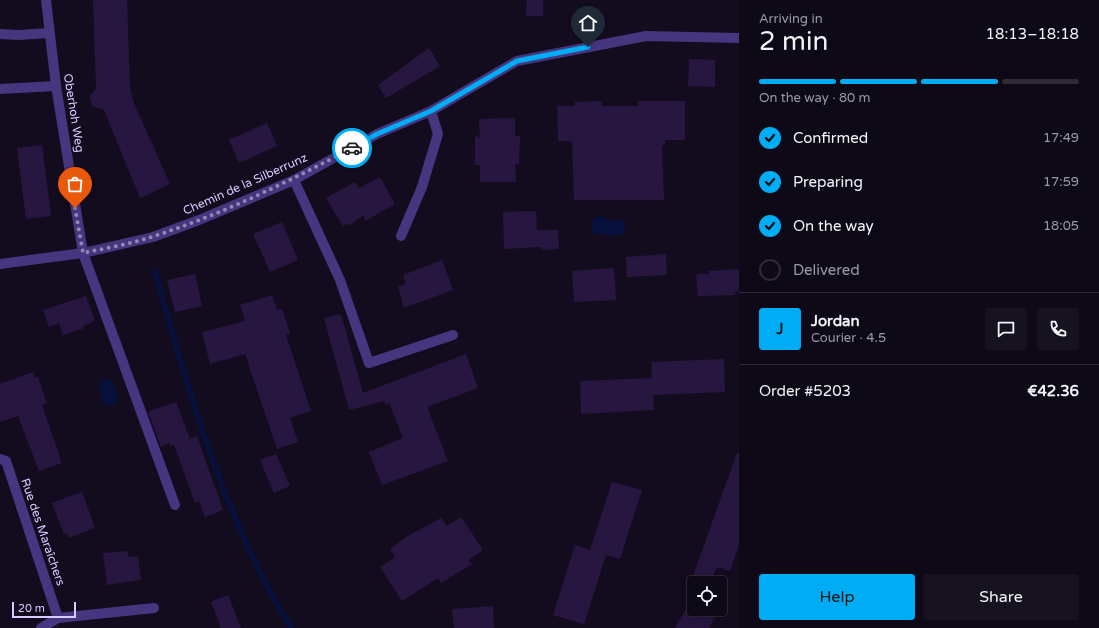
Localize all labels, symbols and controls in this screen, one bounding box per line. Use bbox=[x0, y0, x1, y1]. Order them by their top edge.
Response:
pin bbox=[571, 6, 605, 47]
text: Arriving in bbox=[759, 11, 823, 27]
icon: home bbox=[577, 12, 599, 34]
text: 18:13–18:18 bbox=[986, 25, 1079, 43]
text: 2 min bbox=[759, 26, 828, 57]
street label: Oberhoh Weg bbox=[61, 73, 87, 153]
text: On the way · 80 m bbox=[759, 90, 871, 106]
icon: check bbox=[759, 127, 781, 149]
courier bbox=[332, 128, 372, 168]
text: Confirmed bbox=[793, 129, 868, 147]
text: 17:49 bbox=[1043, 130, 1079, 146]
icon: car bbox=[341, 137, 363, 159]
street label: Chemin de la Silberrunz bbox=[181, 150, 309, 218]
pin bbox=[58, 167, 92, 208]
icon: check bbox=[759, 171, 781, 193]
icon: bag bbox=[64, 173, 86, 195]
text: Preparing bbox=[793, 173, 863, 191]
text: 17:59 bbox=[1043, 174, 1079, 190]
icon: check bbox=[759, 215, 781, 237]
text: On the way bbox=[793, 217, 873, 235]
text: 18:05 bbox=[1043, 218, 1079, 234]
text: Delivered bbox=[793, 261, 860, 279]
button: chat bbox=[985, 308, 1027, 350]
button: phone bbox=[1037, 308, 1079, 350]
text: Jordan bbox=[811, 312, 860, 330]
text: J bbox=[777, 320, 784, 338]
text: Courier · 4.5 bbox=[811, 330, 886, 346]
text: Order #5203 bbox=[759, 382, 851, 400]
text: €42.36 bbox=[1027, 382, 1079, 400]
street label: Rue des Maraîchers bbox=[18, 477, 68, 588]
button: Help bbox=[759, 574, 915, 620]
button: Share bbox=[923, 574, 1079, 620]
map controls bbox=[687, 576, 727, 616]
button: locate bbox=[687, 576, 727, 616]
scale bar bbox=[12, 600, 76, 619]
text: 20 m bbox=[18, 602, 45, 615]

